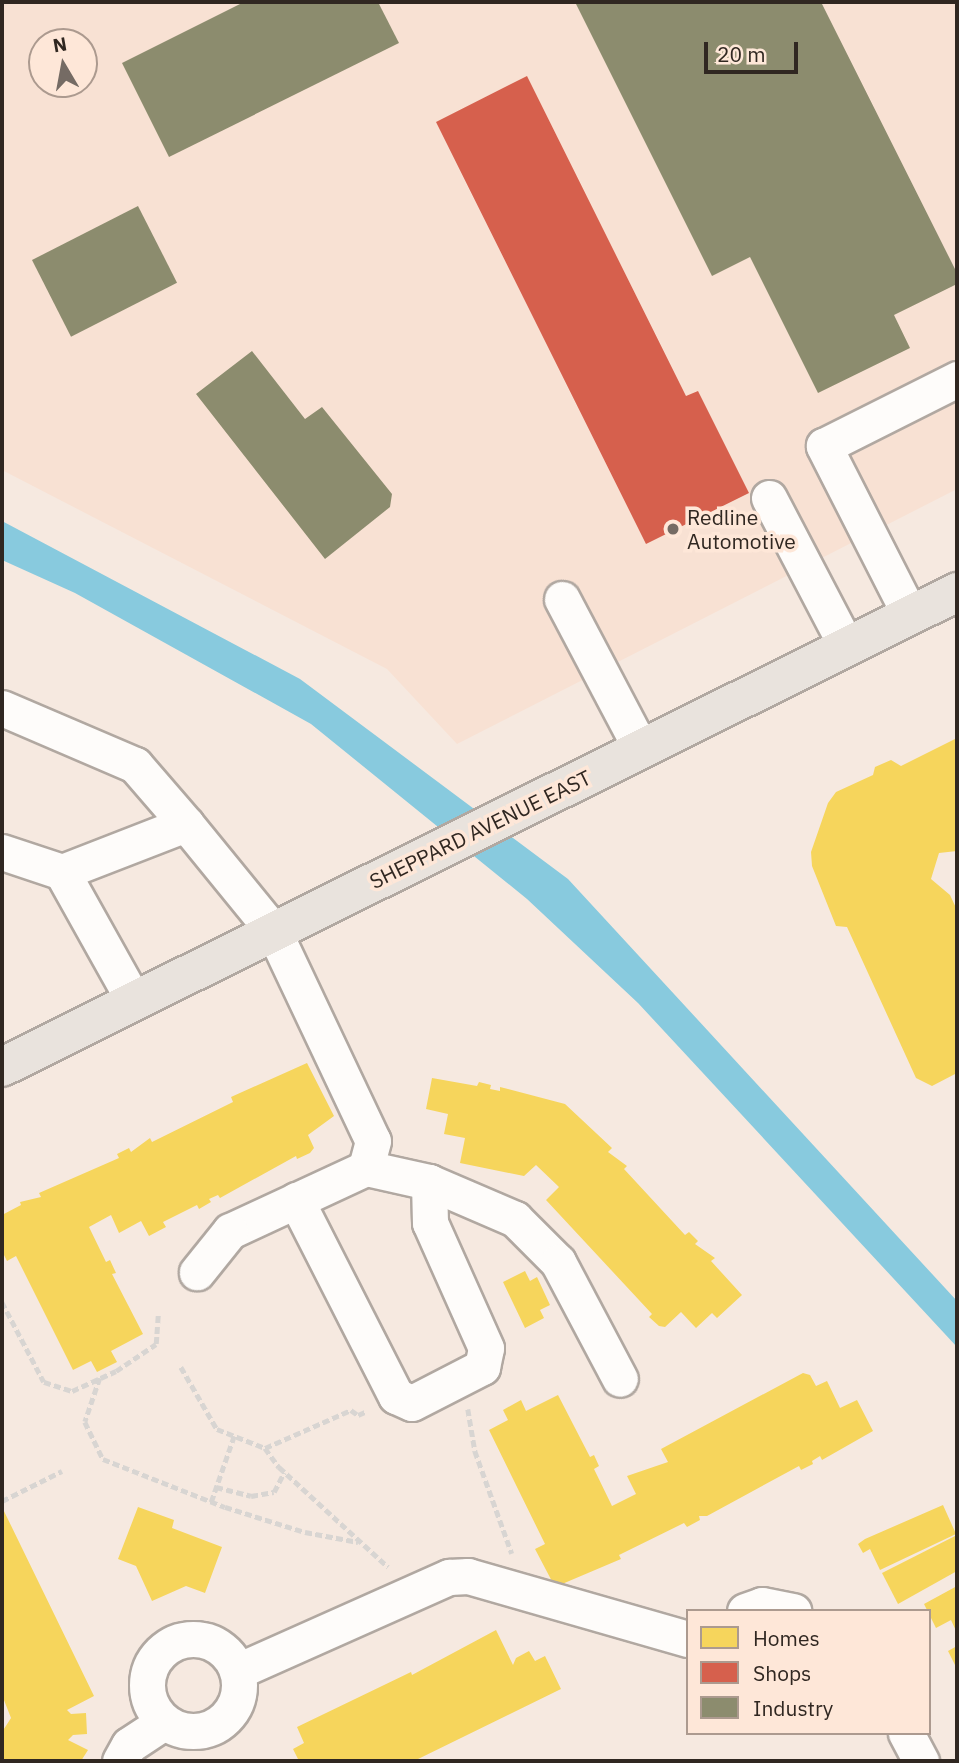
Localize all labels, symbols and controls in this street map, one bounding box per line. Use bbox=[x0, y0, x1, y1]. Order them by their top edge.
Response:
north arrow bbox=[28, 28, 98, 98]
scale bar bbox=[707, 28, 802, 72]
text: N bbox=[51, 31, 69, 57]
text: 20 m bbox=[717, 40, 766, 68]
place label: Redline Automotive bbox=[687, 504, 796, 554]
marker: Redline Automotive bbox=[665, 521, 681, 537]
street label: SHEPPARD AVENUE EAST bbox=[365, 764, 595, 894]
legend bbox=[686, 1609, 931, 1735]
text: Homes bbox=[753, 1624, 820, 1652]
text: Shops bbox=[753, 1659, 811, 1687]
text: Industry bbox=[753, 1694, 833, 1722]

